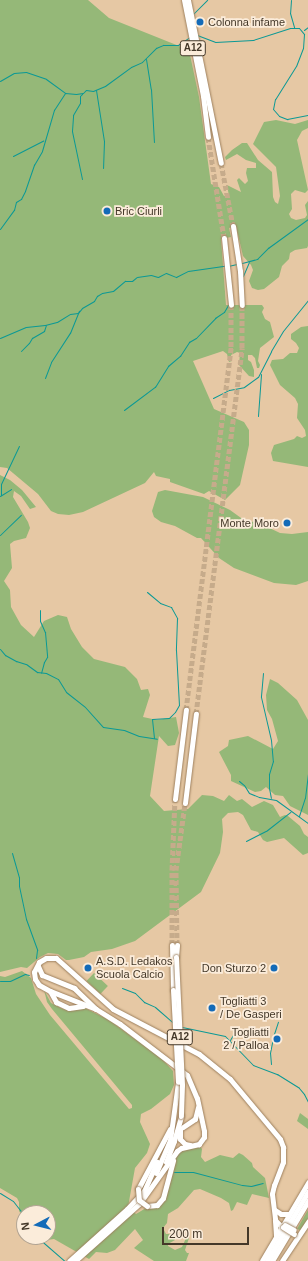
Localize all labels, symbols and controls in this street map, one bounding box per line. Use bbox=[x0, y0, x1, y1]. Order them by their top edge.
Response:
place label: Colonna infame bbox=[208, 15, 285, 29]
marker: Colonna infame bbox=[195, 17, 205, 27]
road number: A12 bbox=[179, 40, 207, 56]
place label: Bric Ciurli bbox=[115, 204, 162, 218]
marker: Bric Ciurli bbox=[102, 206, 112, 216]
place label: Monte Moro bbox=[220, 516, 279, 530]
marker: Monte Moro bbox=[282, 518, 292, 528]
place label: A.S.D. Ledakos Scuola Calcio bbox=[96, 955, 172, 981]
place label: Don Sturzo 2 bbox=[202, 961, 266, 975]
marker: A.S.D. Ledakos Scuola Calcio bbox=[83, 963, 93, 973]
marker: Don Sturzo 2 bbox=[269, 963, 279, 973]
place label: Togliatti 3 / De Gasperi bbox=[220, 995, 282, 1021]
marker: Togliatti 3 / De Gasperi bbox=[207, 1003, 217, 1013]
place label: Togliatti 2 / Palloa bbox=[223, 1026, 269, 1052]
road number: A12 bbox=[166, 1029, 194, 1045]
marker: Togliatti 2 / Palloa bbox=[272, 1034, 282, 1044]
north arrow bbox=[16, 1205, 56, 1245]
scale bar bbox=[164, 1219, 251, 1245]
text: N bbox=[19, 1222, 32, 1231]
text: 200 m bbox=[169, 1227, 202, 1241]

